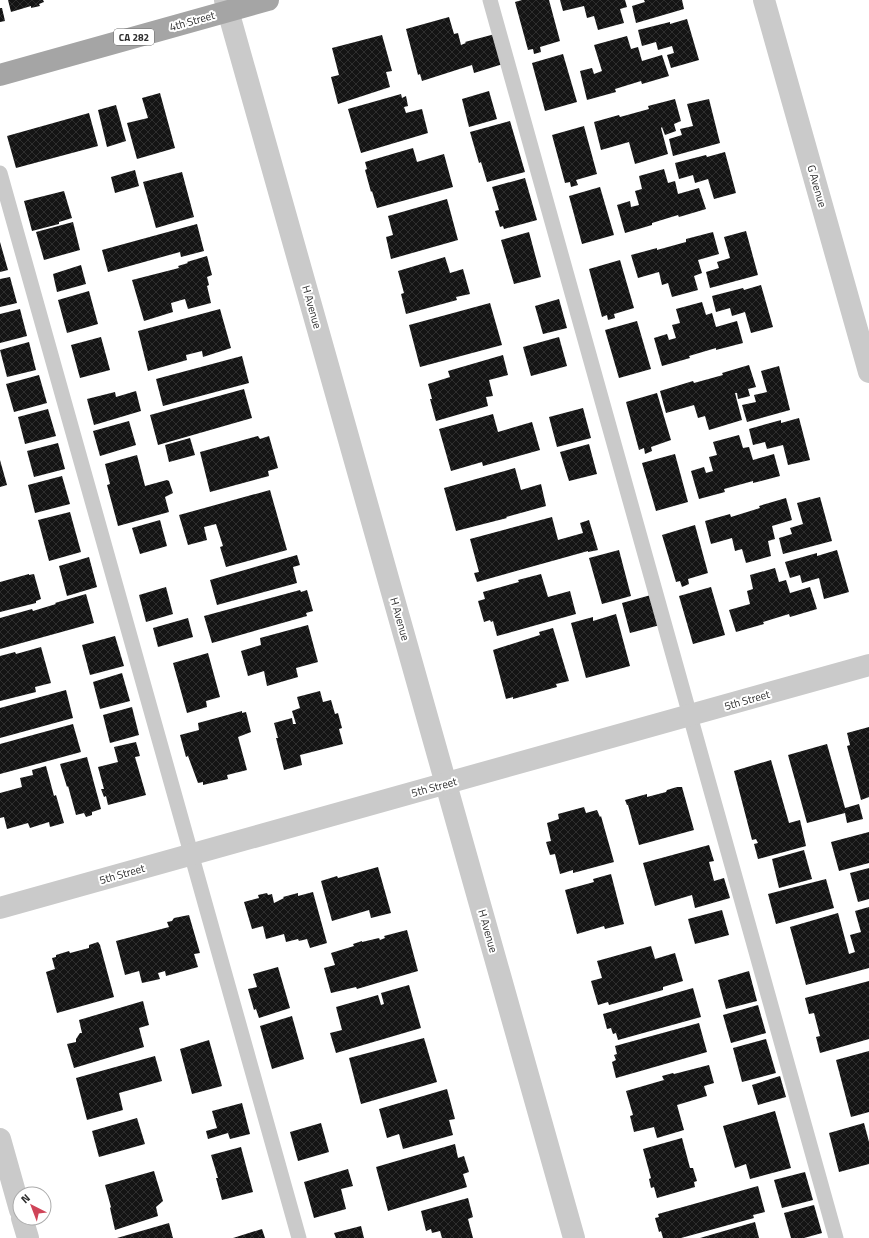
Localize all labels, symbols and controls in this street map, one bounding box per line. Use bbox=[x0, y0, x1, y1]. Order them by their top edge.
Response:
street label: 4th Street bbox=[167, 7, 217, 35]
road number: CA 282 bbox=[114, 29, 154, 45]
street label: G Avenue bbox=[803, 163, 831, 210]
street label: H Avenue bbox=[298, 284, 326, 331]
street label: H Avenue bbox=[386, 596, 414, 643]
street label: 5th Street bbox=[722, 686, 772, 714]
street label: 5th Street bbox=[409, 773, 459, 801]
street label: 5th Street bbox=[97, 860, 147, 888]
street label: H Avenue bbox=[474, 908, 502, 955]
north arrow bbox=[12, 1186, 52, 1226]
text: N bbox=[17, 1190, 33, 1207]

